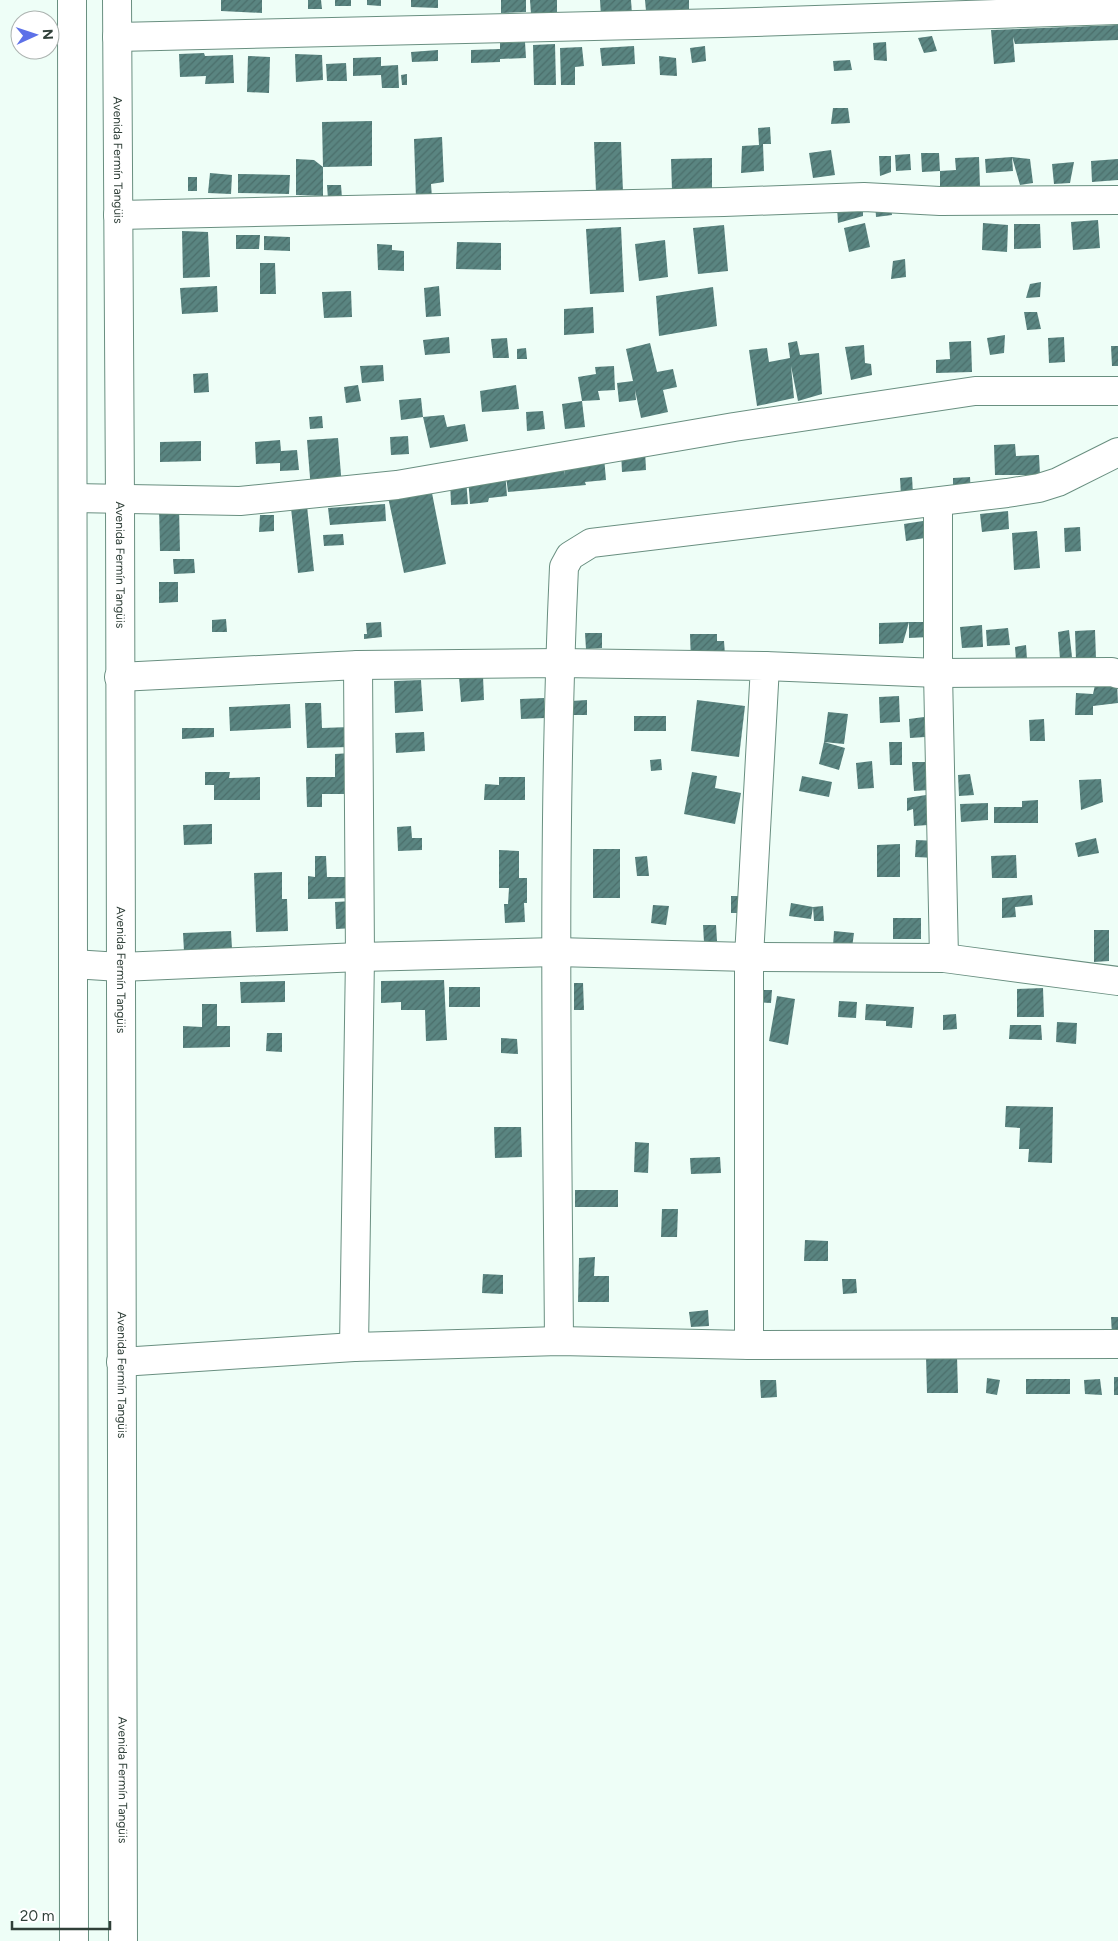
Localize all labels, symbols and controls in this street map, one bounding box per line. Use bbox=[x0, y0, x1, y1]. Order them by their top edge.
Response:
north arrow bbox=[10, 10, 60, 60]
text: N bbox=[39, 28, 56, 40]
street label: Avenida Fermín Tangüis bbox=[111, 96, 125, 224]
street label: Avenida Fermín Tangüis bbox=[113, 502, 127, 629]
street label: Avenida Fermín Tangüis bbox=[114, 907, 128, 1034]
street label: Avenida Fermín Tangüis bbox=[115, 1312, 129, 1439]
street label: Avenida Fermín Tangüis bbox=[116, 1717, 130, 1844]
scale bar bbox=[12, 1898, 110, 1930]
text: 20 m bbox=[20, 1907, 54, 1925]

